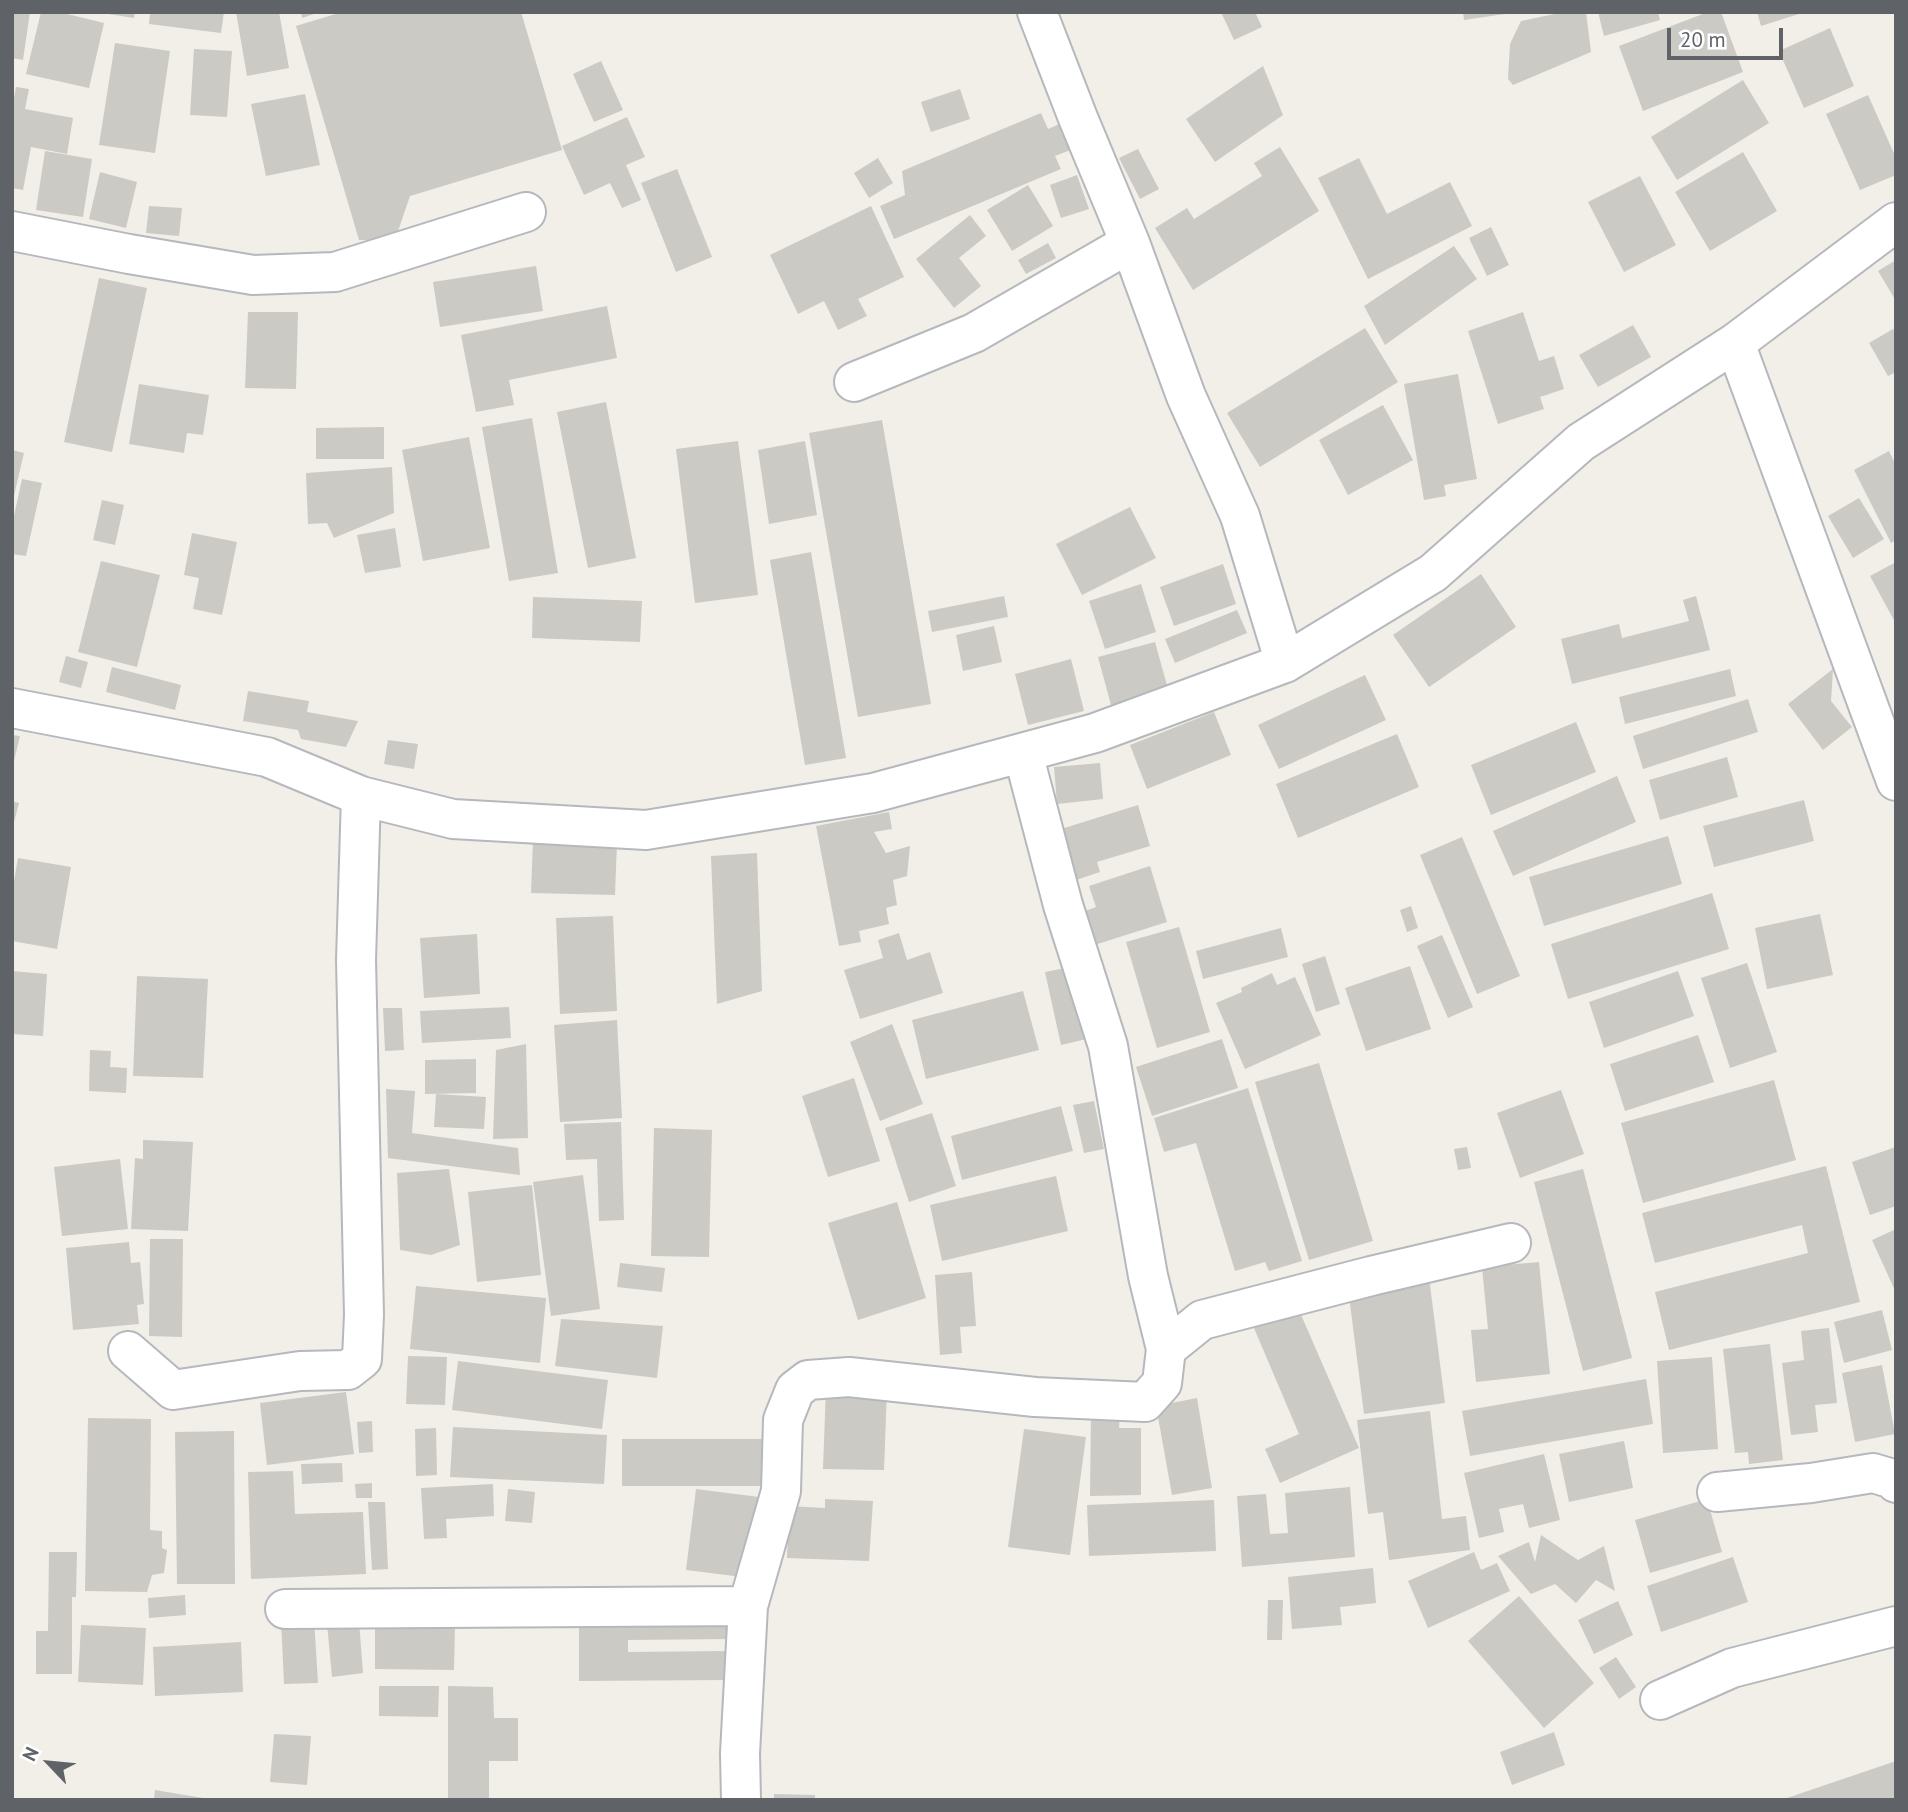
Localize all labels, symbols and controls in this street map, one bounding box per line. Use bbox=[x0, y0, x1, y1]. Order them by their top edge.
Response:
scale bar bbox=[1670, 14, 1786, 58]
text: 20 m bbox=[1680, 26, 1726, 53]
north arrow bbox=[14, 1728, 84, 1798]
text: N bbox=[17, 1743, 44, 1765]

